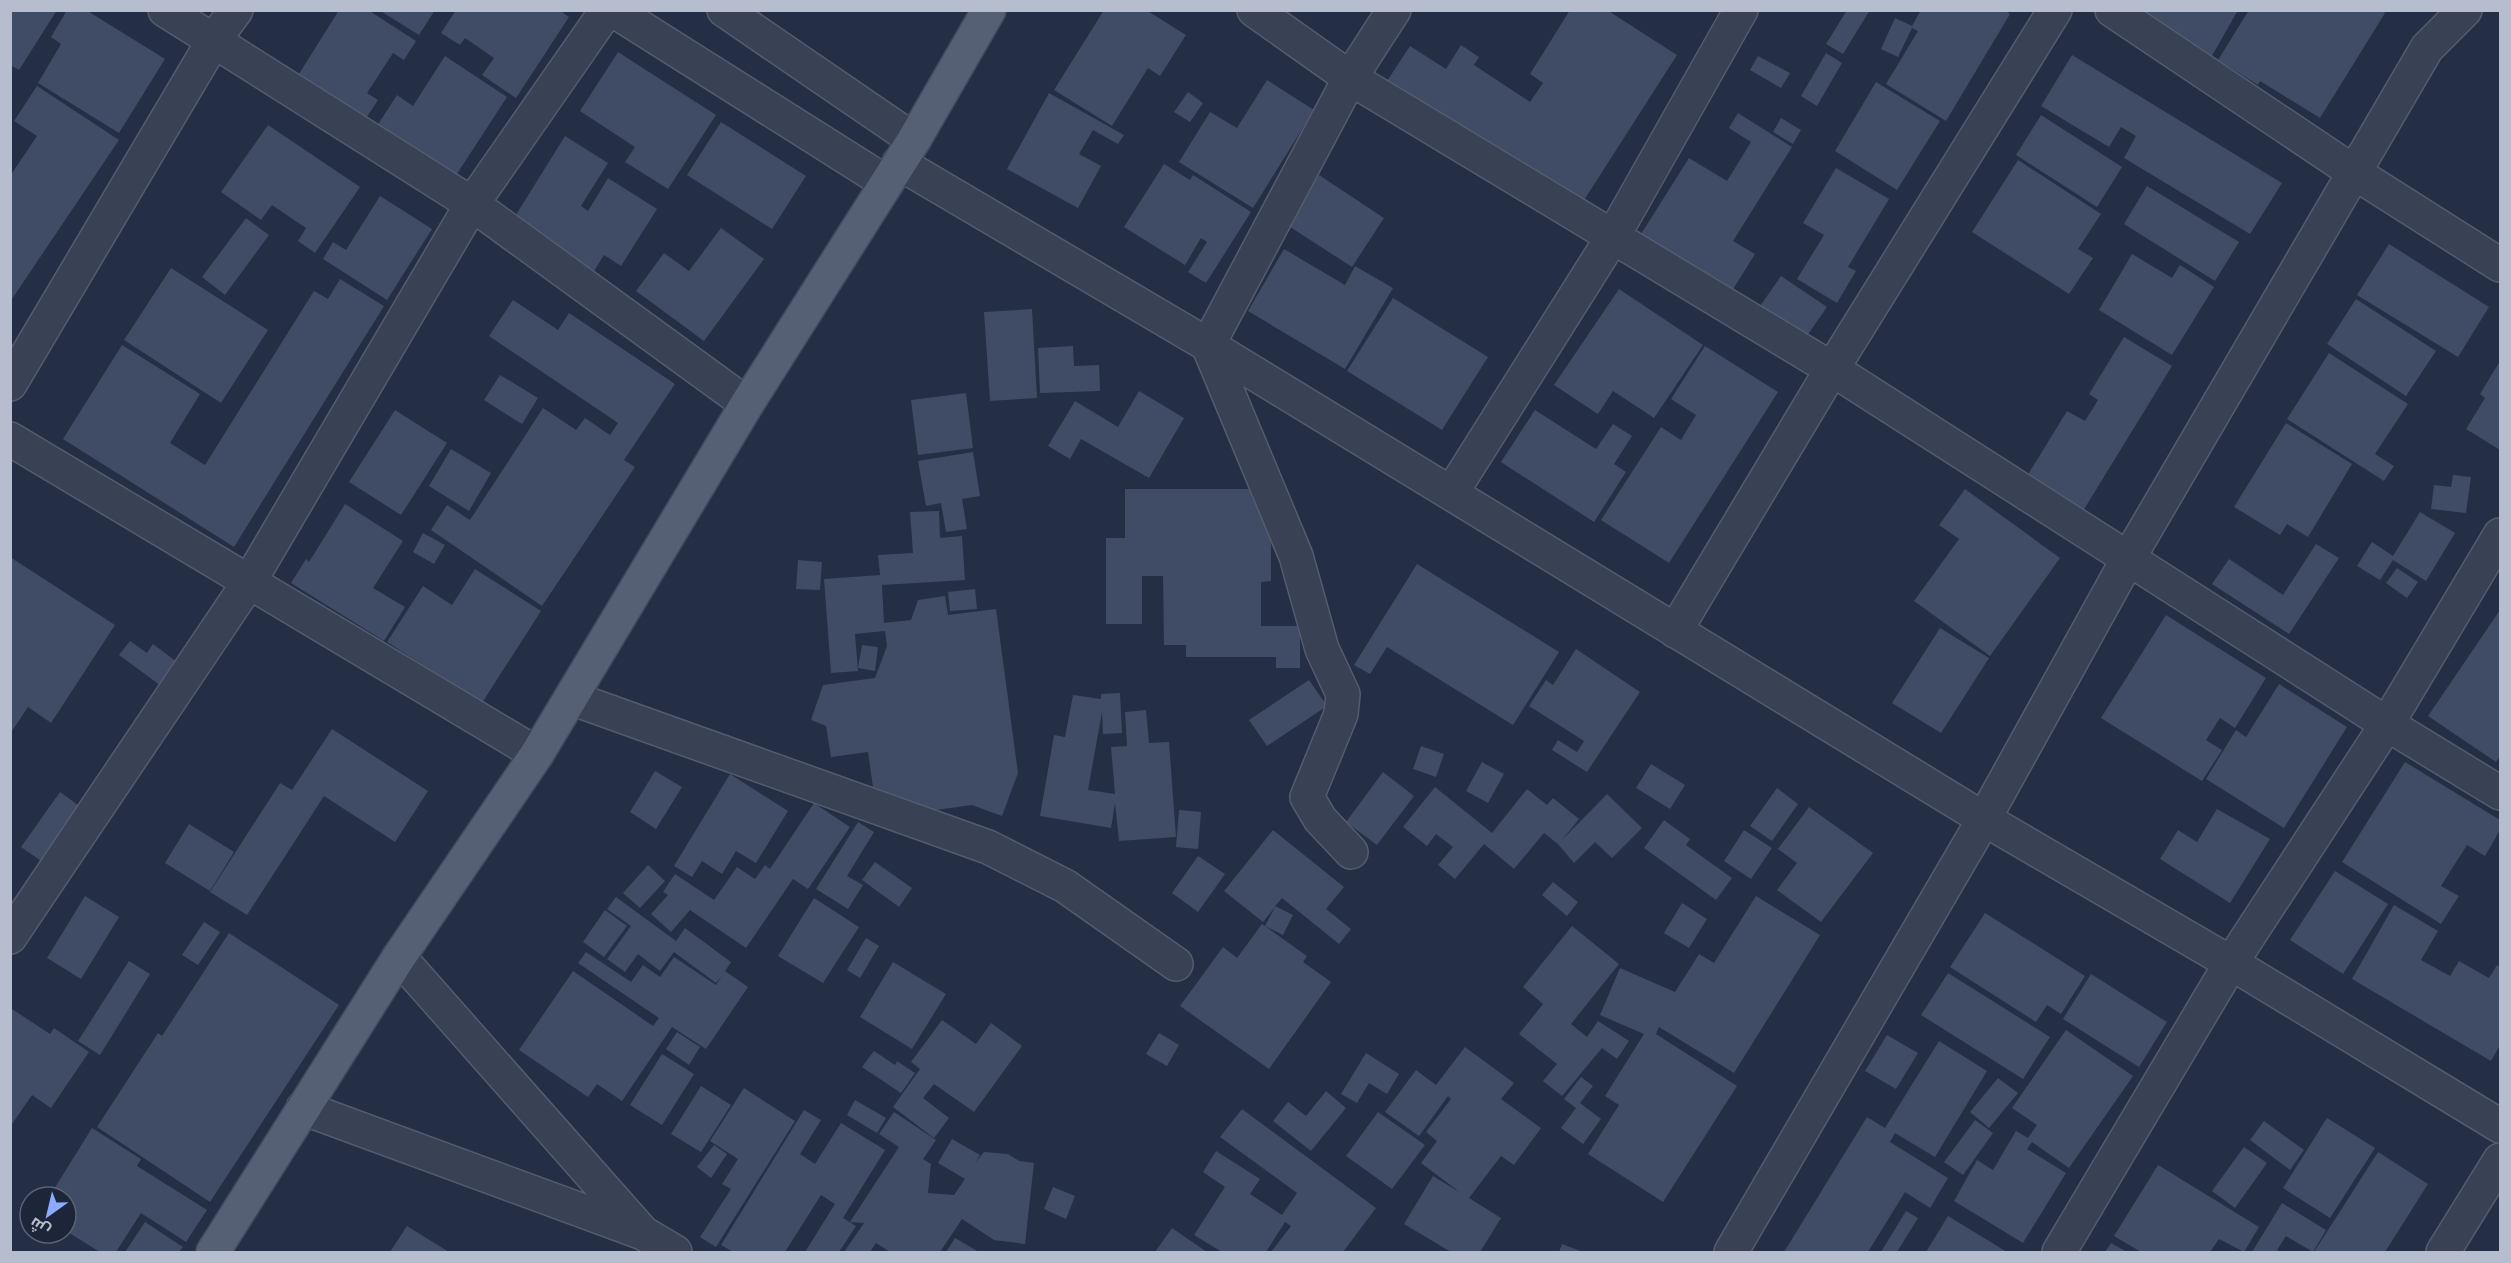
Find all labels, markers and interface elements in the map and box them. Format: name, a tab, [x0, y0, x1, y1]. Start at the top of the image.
north arrow	[18, 1185, 78, 1245]
text: ش	[26, 1213, 54, 1241]

